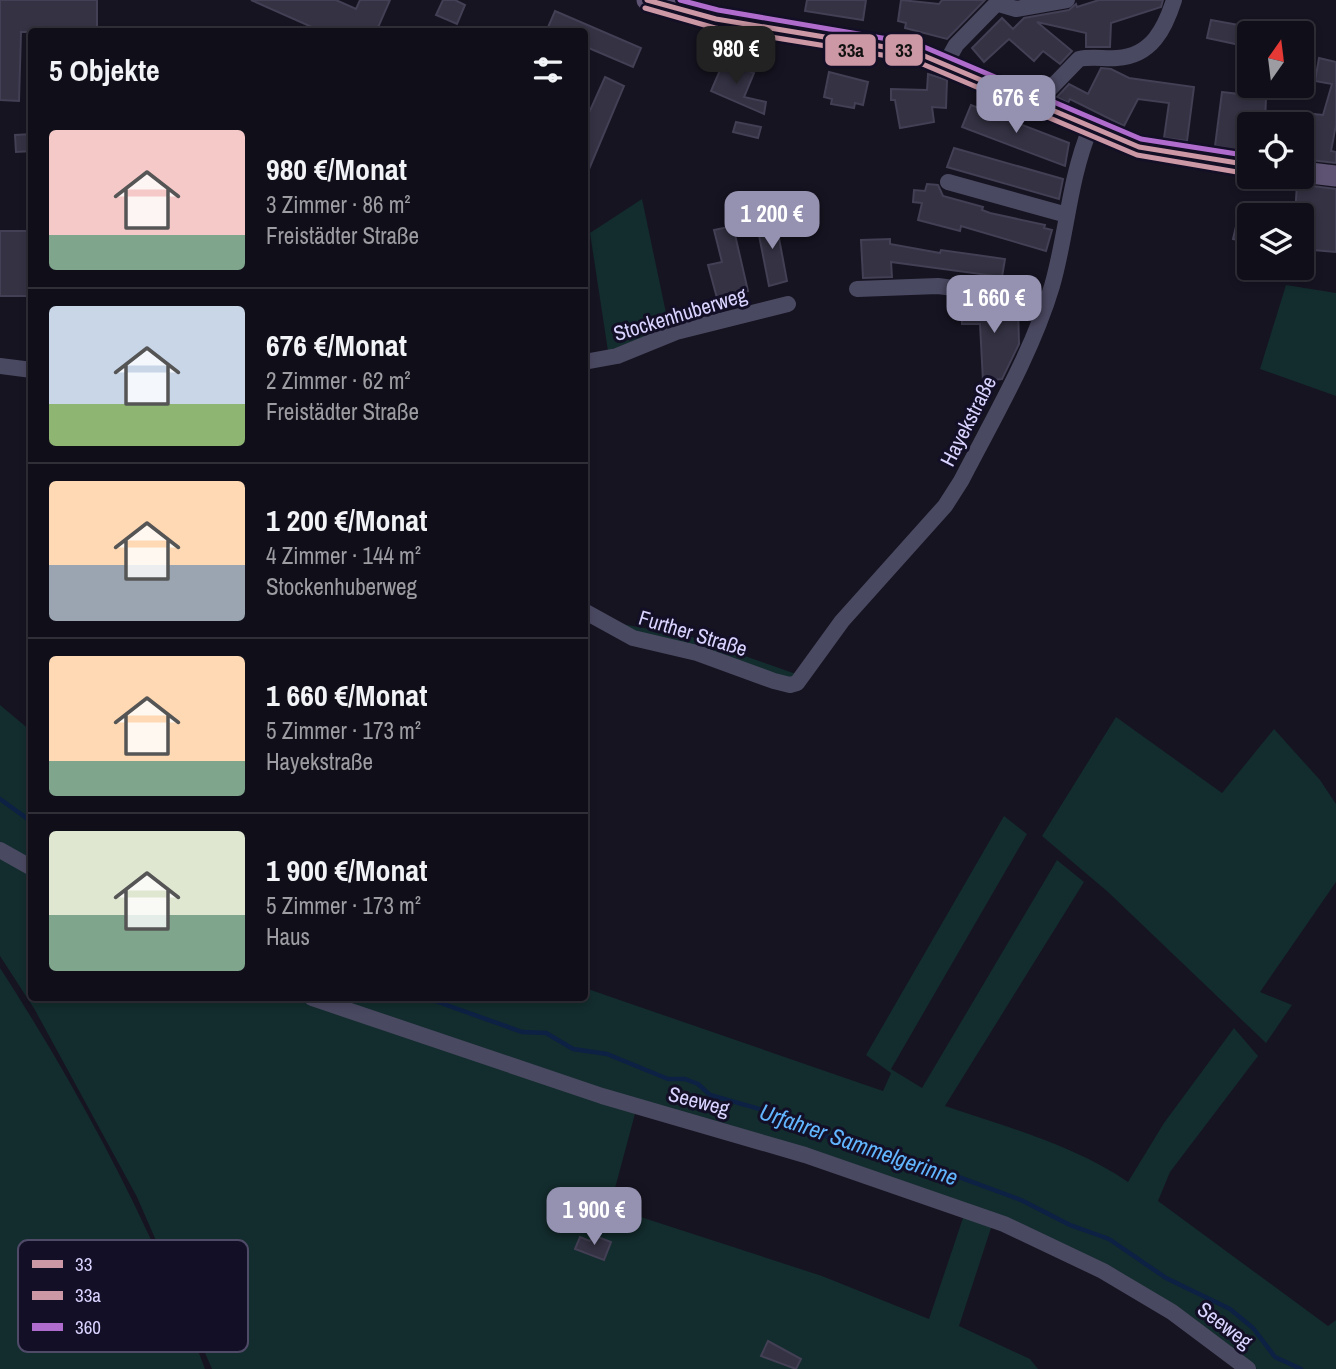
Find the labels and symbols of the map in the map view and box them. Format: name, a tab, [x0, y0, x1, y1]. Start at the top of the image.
north arrow	[1237, 21, 1314, 98]
pin: 980 €	[687, 27, 785, 86]
line badge: 33a	[824, 33, 877, 67]
line badge: 33	[884, 33, 924, 67]
text: 33a	[838, 37, 864, 63]
text: 33	[895, 37, 913, 63]
pin: 676 €	[967, 76, 1065, 135]
pin: 1 200 €	[707, 191, 837, 251]
pin: 1 660 €	[929, 276, 1059, 335]
street label: Stockenhuberweg	[610, 280, 751, 348]
street label: Hayekstraße	[933, 371, 1003, 471]
street label: Further Straße	[635, 603, 751, 663]
street label: Seeweg	[665, 1079, 733, 1123]
water label: Urfahrer Sammelgerinne	[756, 1096, 962, 1192]
pin: 1 900 €	[529, 1188, 659, 1247]
legend	[18, 1240, 248, 1352]
text: 33	[75, 1251, 92, 1277]
text: 33a	[75, 1282, 101, 1308]
street label: Seeweg	[1191, 1295, 1259, 1356]
text: 360	[75, 1314, 101, 1340]

